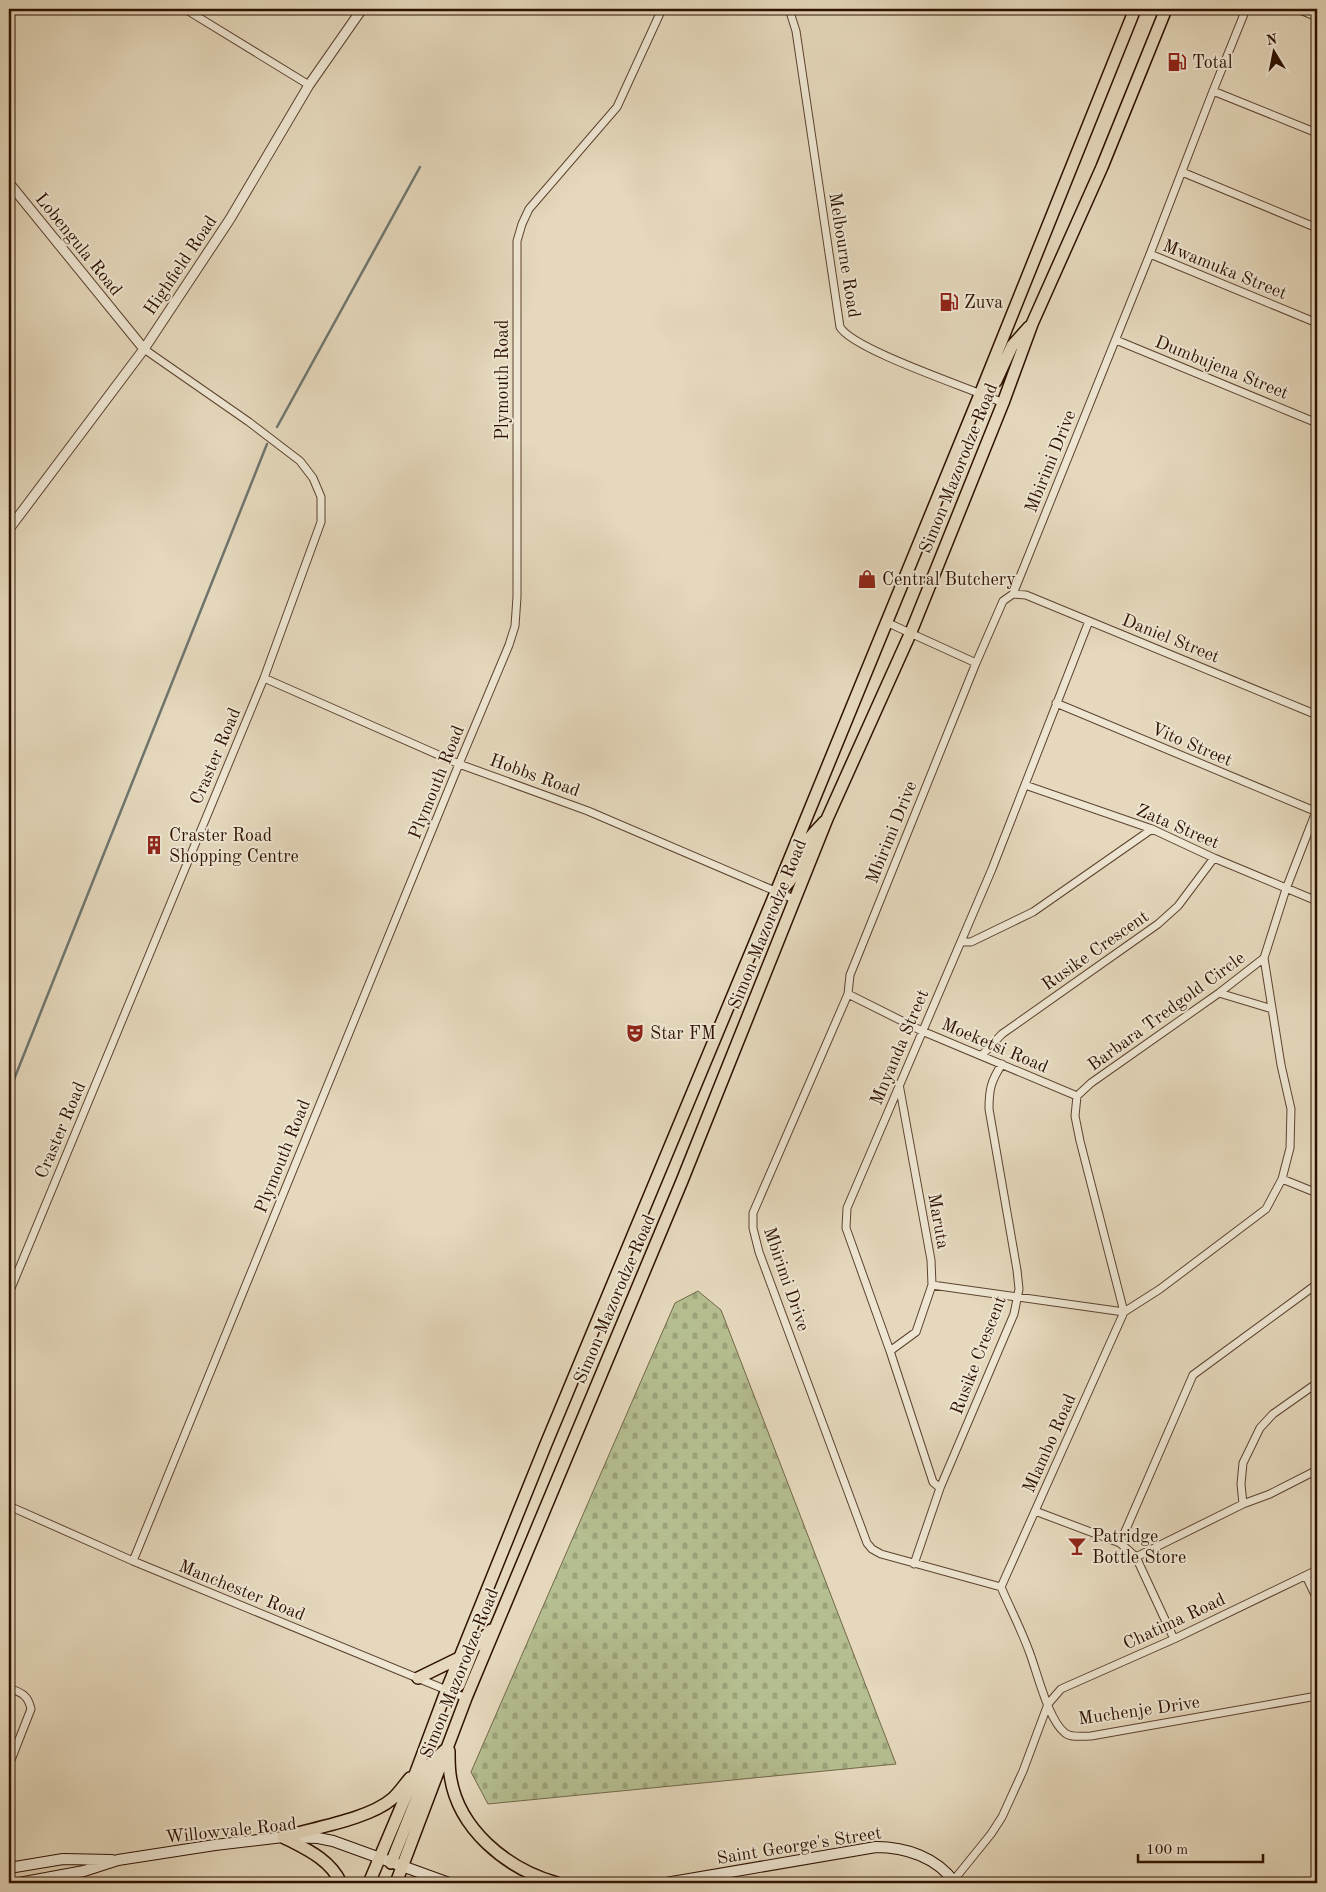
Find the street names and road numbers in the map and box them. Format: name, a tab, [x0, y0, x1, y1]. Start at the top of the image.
street label: Lobengula Road	[31, 190, 125, 299]
street label: Melbourne Road	[825, 191, 863, 319]
street label: Highfield Road	[141, 213, 221, 319]
street label: Mwamuka Street	[1160, 237, 1289, 303]
street label: Plymouth Road	[494, 320, 512, 440]
street label: Dumbujena Street	[1152, 333, 1291, 403]
street label: Simon Mazorodze Road	[917, 381, 1001, 556]
street label: Mbirimi Drive	[1022, 408, 1080, 515]
street label: Daniel Street	[1119, 611, 1222, 667]
street label: Craster Road	[187, 705, 244, 807]
street label: Vito Street	[1149, 720, 1235, 770]
street label: Plymouth Road	[406, 723, 468, 842]
street label: Hobbs Road	[487, 751, 582, 801]
street label: Mbirimi Drive	[863, 779, 921, 886]
street label: Zata Street	[1133, 801, 1222, 853]
street label: Simon Mazorodze Road	[726, 837, 810, 1012]
street label: Rusike Crescent	[1039, 907, 1152, 994]
street label: Barbara Tredgold Circle	[1085, 949, 1248, 1075]
street label: Mnyanda Street	[868, 987, 932, 1108]
street label: Moeketsi Road	[939, 1015, 1051, 1076]
street label: Craster Road	[32, 1079, 89, 1181]
street label: Plymouth Road	[252, 1097, 314, 1216]
street label: Maruta	[924, 1192, 952, 1250]
street label: Simon Mazorodze Road	[571, 1212, 659, 1387]
street label: Mbirimi Drive	[760, 1225, 812, 1334]
street label: Rusike Crescent	[948, 1294, 1010, 1417]
street label: Mlambo Road	[1020, 1391, 1080, 1496]
street label: Manchester Road	[176, 1557, 307, 1624]
street label: Simon Mazorodze Road	[418, 1586, 502, 1761]
street label: Chatima Road	[1121, 1590, 1228, 1653]
street label: Muchenje Drive	[1077, 1694, 1201, 1728]
street label: Willowvale Road	[165, 1815, 298, 1847]
street label: Saint George's Street	[716, 1824, 883, 1868]

